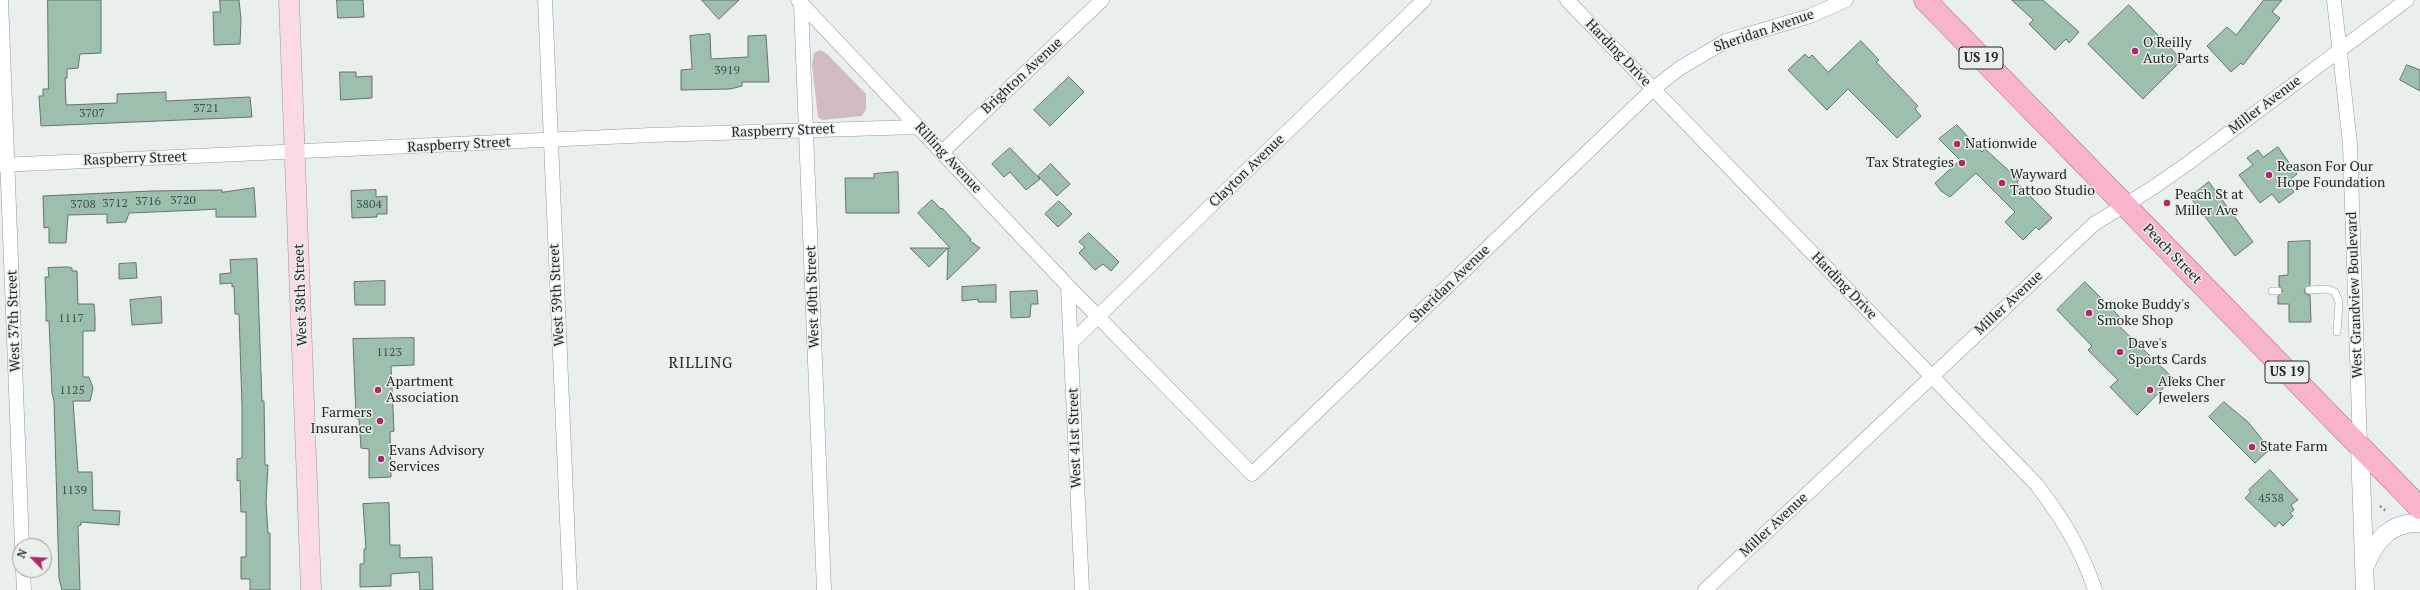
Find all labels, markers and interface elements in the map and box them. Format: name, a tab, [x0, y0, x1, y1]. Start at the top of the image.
street label: Sheridan Avenue	[1712, 6, 1816, 56]
street label: Harding Drive	[1582, 16, 1654, 90]
street label: Brighton Avenue	[978, 34, 1066, 118]
place label: O'Reilly Auto Parts	[2143, 35, 2209, 68]
marker: O'Reilly Auto Parts	[2130, 46, 2140, 56]
road number: US 19	[1959, 47, 2003, 69]
house number: 3919	[714, 64, 740, 78]
street label: Miller Avenue	[2225, 72, 2305, 138]
house number: 3721	[193, 102, 219, 116]
house number: 3707	[79, 107, 105, 121]
street label: Rilling Avenue	[911, 119, 985, 197]
street label: Raspberry Street	[731, 121, 835, 141]
street label: Clayton Avenue	[1206, 131, 1288, 211]
street label: Raspberry Street	[407, 134, 511, 156]
place label: Nationwide	[1965, 136, 2037, 152]
marker: Nationwide	[1952, 139, 1962, 149]
street label: Raspberry Street	[83, 149, 187, 169]
place label: Tax Strategies	[1866, 155, 1954, 171]
marker: Tax Strategies	[1957, 158, 1967, 168]
place label: Reason For Our Hope Foundation	[2277, 159, 2385, 192]
place label: Wayward Tattoo Studio	[2010, 167, 2095, 200]
marker: Reason For Our Hope Foundation	[2264, 170, 2274, 180]
marker: Wayward Tattoo Studio	[1997, 178, 2007, 188]
place label: Peach St at Miller Ave	[2175, 187, 2244, 220]
house number: 3720	[170, 194, 196, 208]
house number: 3716	[135, 195, 161, 209]
house number: 3712	[102, 197, 128, 211]
house number: 3708	[70, 198, 96, 212]
house number: 3804	[356, 198, 382, 212]
marker: Peach St at Miller Ave	[2162, 198, 2172, 208]
street label: West Grandview Boulevard	[2344, 211, 2366, 379]
street label: Peach Street	[2139, 220, 2205, 288]
street label: Sheridan Avenue	[1406, 242, 1494, 326]
street label: West 38th Street	[291, 243, 311, 347]
street label: West 39th Street	[546, 243, 568, 347]
street label: West 40th Street	[803, 245, 823, 349]
street label: Harding Drive	[1808, 249, 1880, 323]
street label: Miller Avenue	[1972, 267, 2046, 339]
street label: West 37th Street	[4, 270, 24, 372]
place label: Smoke Buddy's Smoke Shop	[2097, 297, 2190, 330]
marker: Smoke Buddy's Smoke Shop	[2084, 308, 2094, 318]
house number: 1117	[58, 312, 84, 326]
place label: Dave's Sports Cards	[2128, 336, 2206, 368]
house number: 1123	[376, 346, 402, 360]
marker: Dave's Sports Cards	[2115, 347, 2125, 357]
district label: RILLING	[669, 355, 733, 373]
road number: US 19	[2265, 361, 2309, 383]
place label: Apartment Association	[386, 374, 459, 406]
place label: Aleks Cher Jewelers	[2158, 374, 2225, 406]
house number: 1125	[59, 384, 85, 398]
marker: Apartment Association	[373, 385, 383, 395]
marker: Aleks Cher Jewelers	[2145, 385, 2155, 395]
street label: West 41st Street	[1065, 387, 1085, 489]
place label: Farmers Insurance	[311, 405, 372, 438]
marker: Farmers Insurance	[375, 416, 385, 426]
place label: State Farm	[2260, 439, 2328, 455]
marker: State Farm	[2247, 442, 2257, 452]
place label: Evans Advisory Services	[389, 443, 484, 476]
marker: Evans Advisory Services	[376, 454, 386, 464]
house number: 1139	[61, 484, 87, 498]
street label: Miller Avenue	[1737, 489, 1811, 561]
house number: 4538	[2258, 492, 2284, 506]
north arrow	[12, 538, 52, 578]
text: N	[14, 547, 30, 560]

